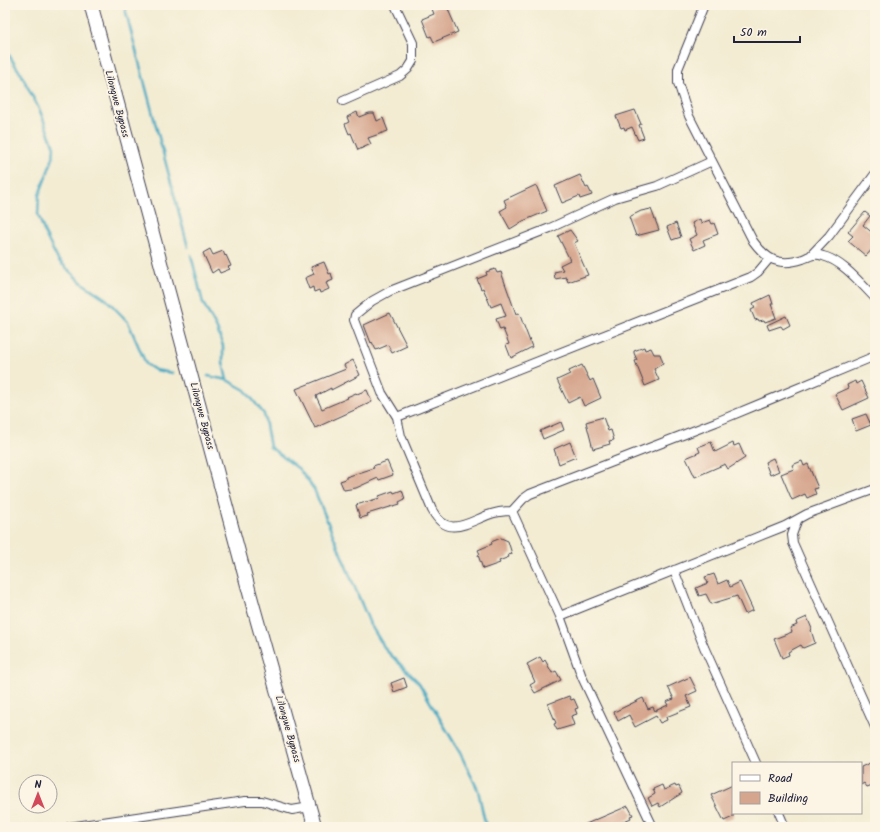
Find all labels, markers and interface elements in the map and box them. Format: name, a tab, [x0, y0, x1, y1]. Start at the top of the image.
scale bar	[734, 18, 800, 44]
text: 50 m	[740, 23, 767, 42]
street label: Lilongwe Bypass	[100, 69, 134, 140]
street label: Lilongwe Bypass	[185, 381, 219, 452]
street label: Lilongwe Bypass	[271, 694, 305, 765]
legend	[732, 762, 862, 814]
text: Road	[768, 769, 793, 788]
north arrow	[18, 774, 58, 814]
text: N	[35, 776, 42, 794]
text: Building	[768, 789, 808, 808]

